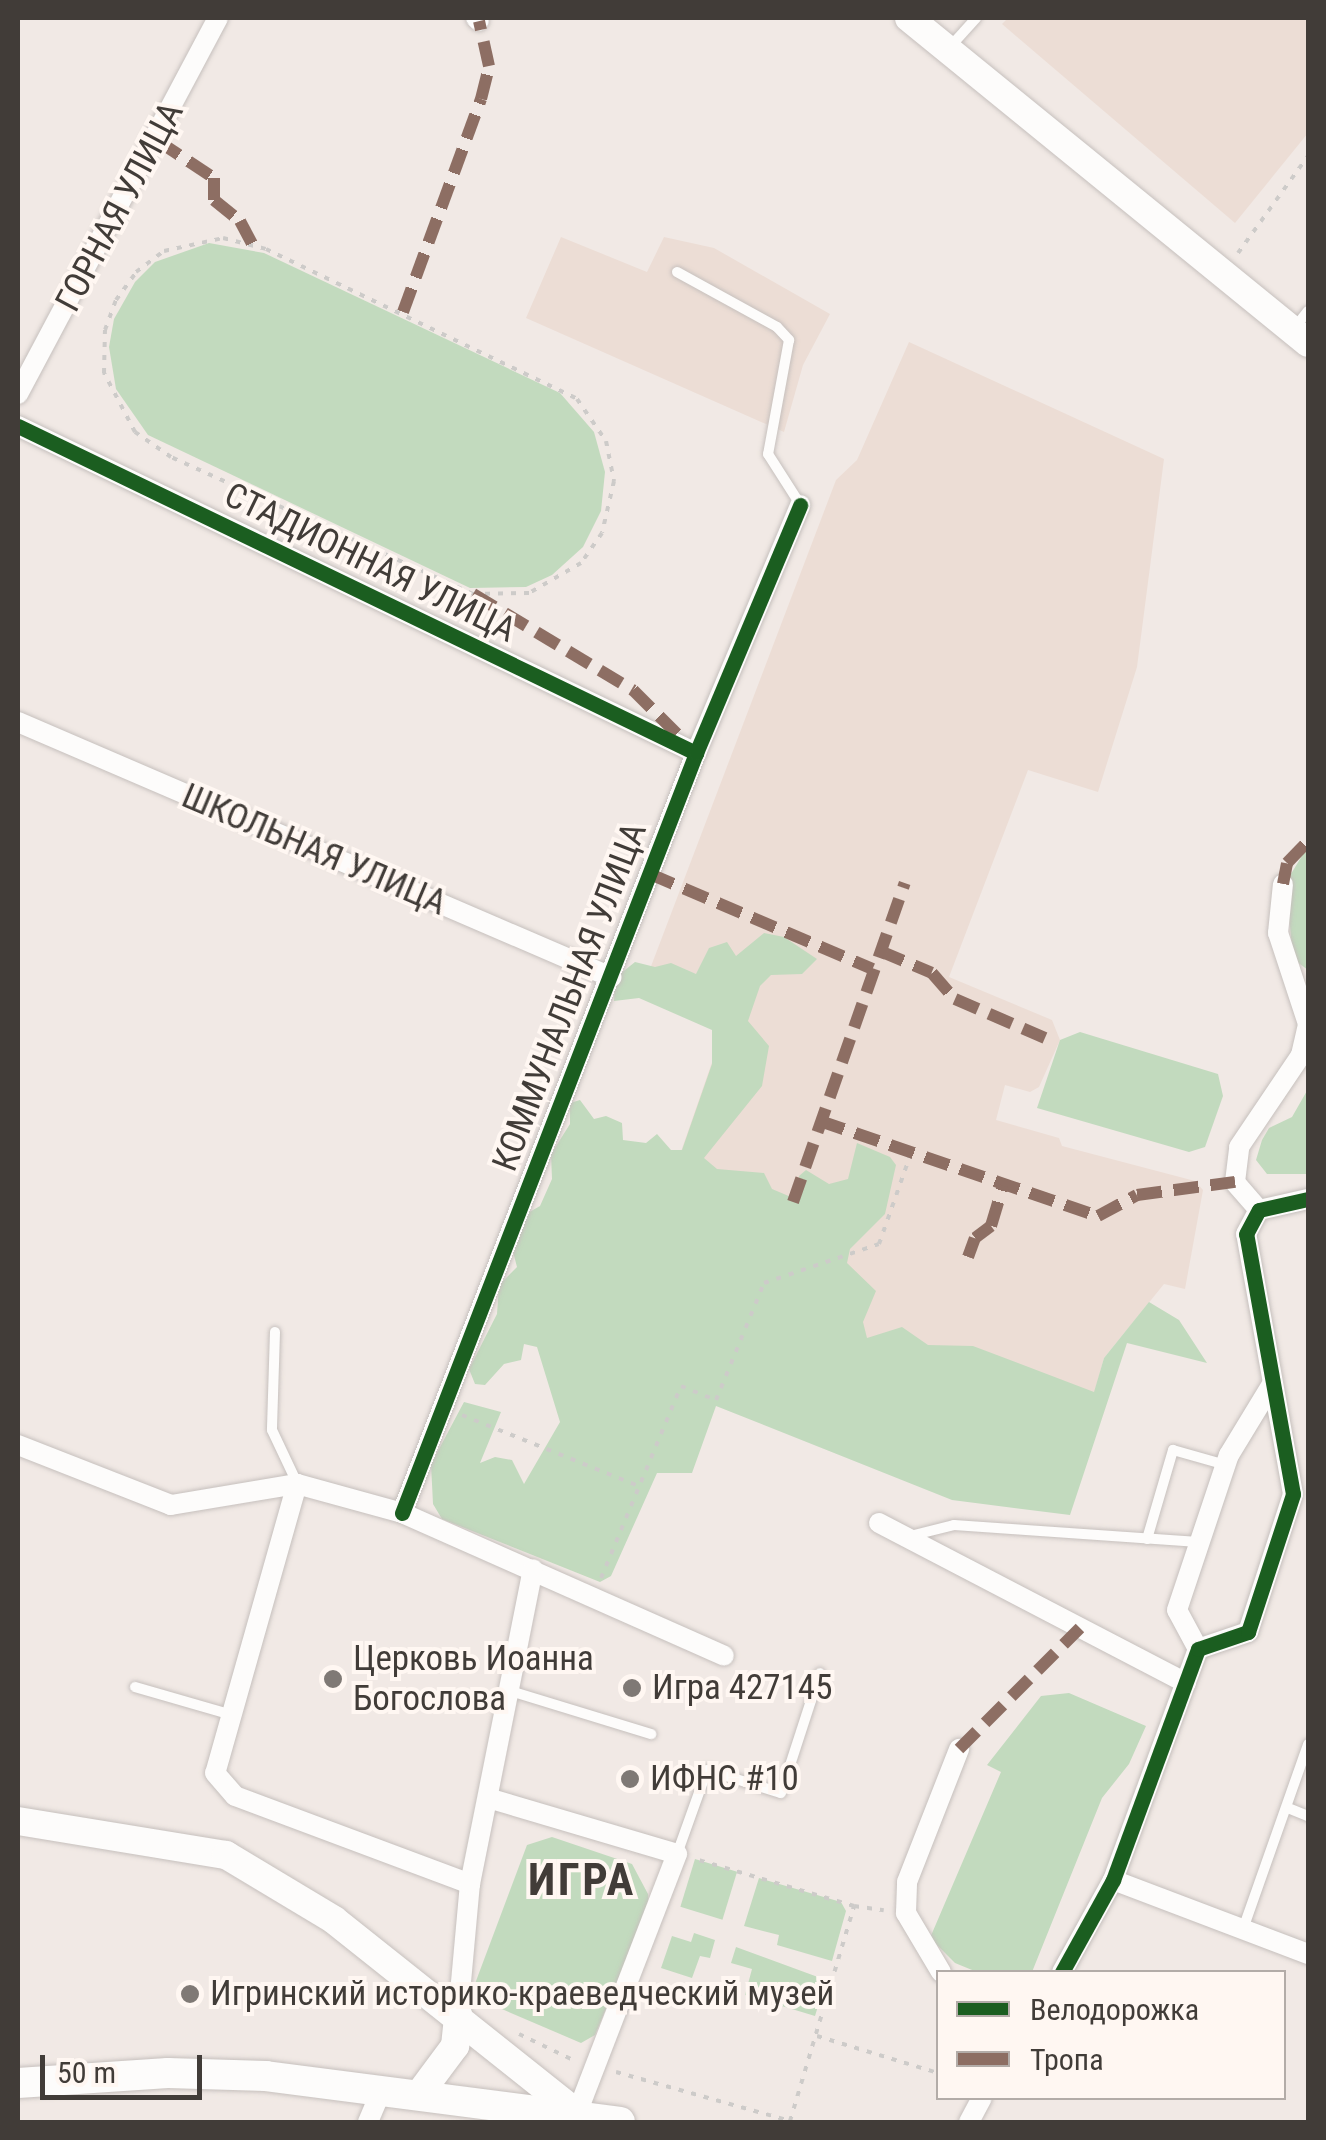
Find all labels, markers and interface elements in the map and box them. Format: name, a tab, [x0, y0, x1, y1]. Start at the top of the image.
street label: ГОРНАЯ УЛИЦА	[47, 95, 193, 319]
street label: СТАДИОННАЯ УЛИЦА	[218, 474, 522, 652]
street label: ШКОЛЬНАЯ УЛИЦА	[175, 775, 453, 925]
street label: КОММУНАЛЬНАЯ УЛИЦА	[484, 817, 656, 1177]
place label: Церковь Иоанна Богослова	[353, 1638, 594, 1720]
place label: Игра 427145	[652, 1667, 832, 1709]
marker: Церковь Иоанна Богослова	[322, 1668, 344, 1690]
marker: Игра 427145	[621, 1677, 643, 1699]
place label: ИФНС #10	[650, 1758, 799, 1800]
marker: ИФНС #10	[619, 1768, 641, 1790]
district label: ИГРА	[528, 1853, 636, 1907]
legend	[936, 1970, 1286, 2100]
place label: Игринский историко-краеведческий музей	[210, 1973, 834, 2015]
marker: Игринский историко-краеведческий музей	[179, 1983, 201, 2005]
text: Велодорожка	[1030, 1992, 1199, 2027]
scale bar	[45, 2035, 208, 2097]
text: Тропа	[1030, 2042, 1104, 2077]
text: 50 m	[57, 2055, 116, 2090]

